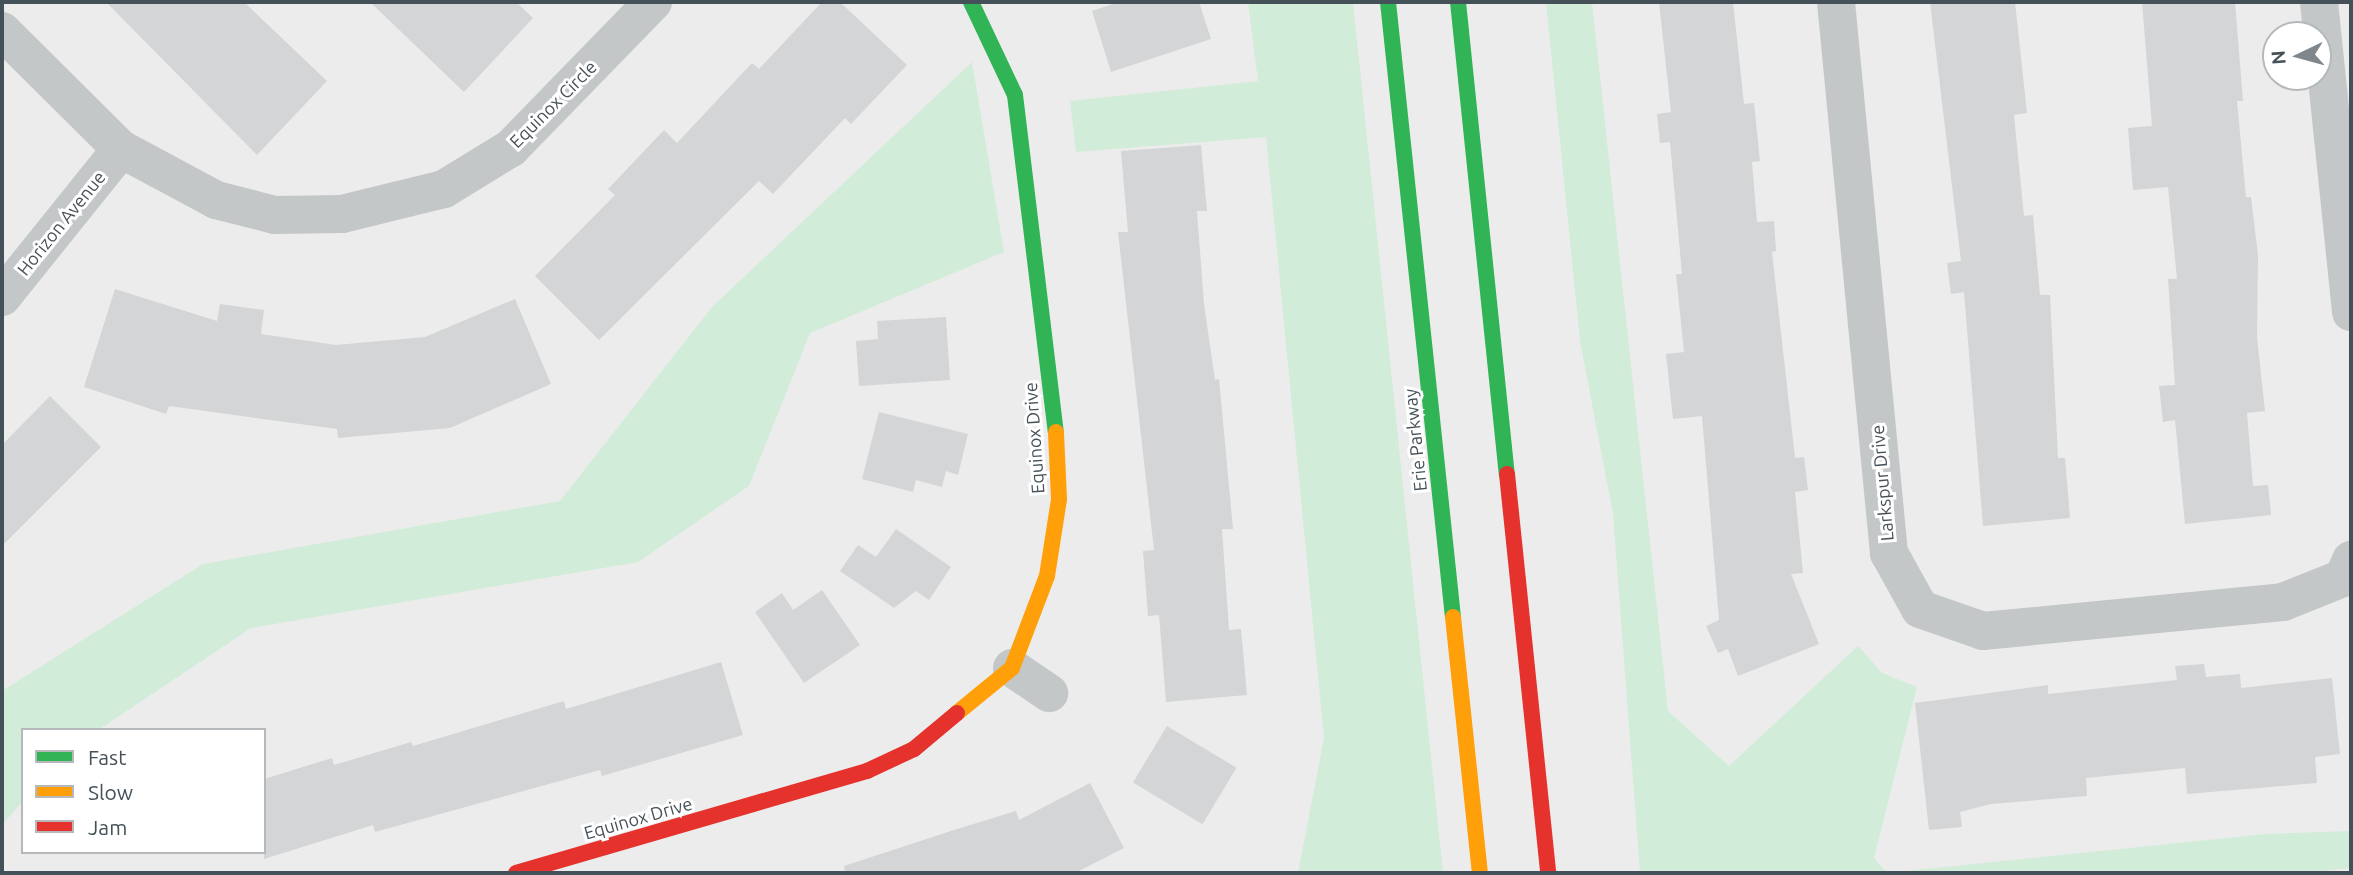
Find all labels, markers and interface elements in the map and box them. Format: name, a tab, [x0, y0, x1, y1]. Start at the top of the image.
north arrow	[2262, 21, 2332, 91]
text: N	[2266, 50, 2290, 66]
street label: Equinox Circle	[505, 56, 601, 152]
street label: Horizon Avenue	[12, 166, 110, 280]
street label: Equinox Drive	[1019, 382, 1049, 494]
street label: Erie Parkway	[1399, 388, 1431, 492]
street label: Larkspur Drive	[1866, 424, 1898, 542]
legend	[21, 728, 266, 854]
text: Fast	[88, 745, 126, 769]
text: Slow	[88, 780, 133, 804]
street label: Equinox Drive	[581, 792, 695, 844]
text: Jam	[88, 815, 127, 839]

